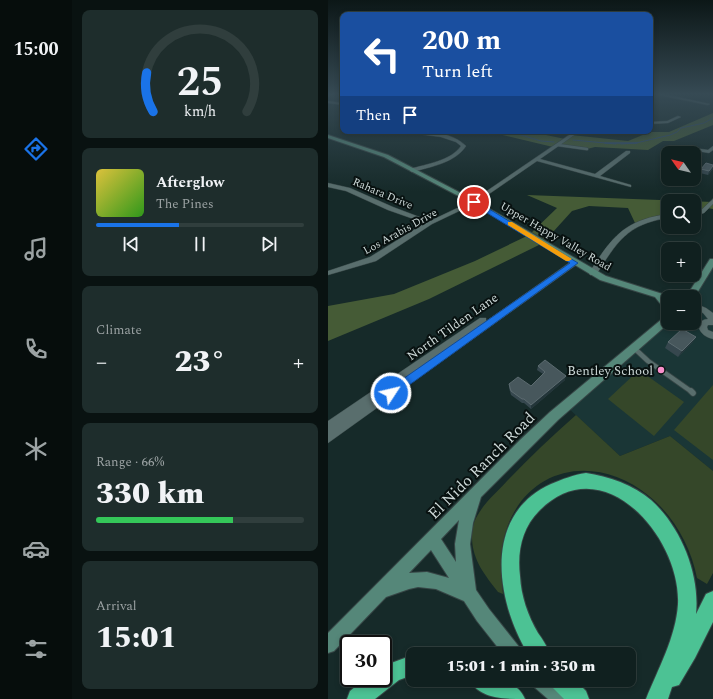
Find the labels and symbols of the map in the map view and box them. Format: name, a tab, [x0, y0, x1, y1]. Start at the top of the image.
north arrow	[661, 146, 701, 186]
street label: Rahara Drive	[350, 173, 416, 214]
pin	[457, 185, 491, 219]
street label: Upper Happy Valley Road	[497, 198, 615, 275]
street label: Los Arabis Drive	[360, 204, 440, 259]
street label: North Tilden Lane	[403, 288, 502, 366]
place label: Bentley School	[567, 361, 653, 381]
marker: Bentley School	[656, 365, 666, 375]
position arrow	[370, 372, 412, 414]
street label: El Nido Ranch Road	[423, 406, 541, 525]
speed limit sign: 30	[340, 635, 392, 687]

